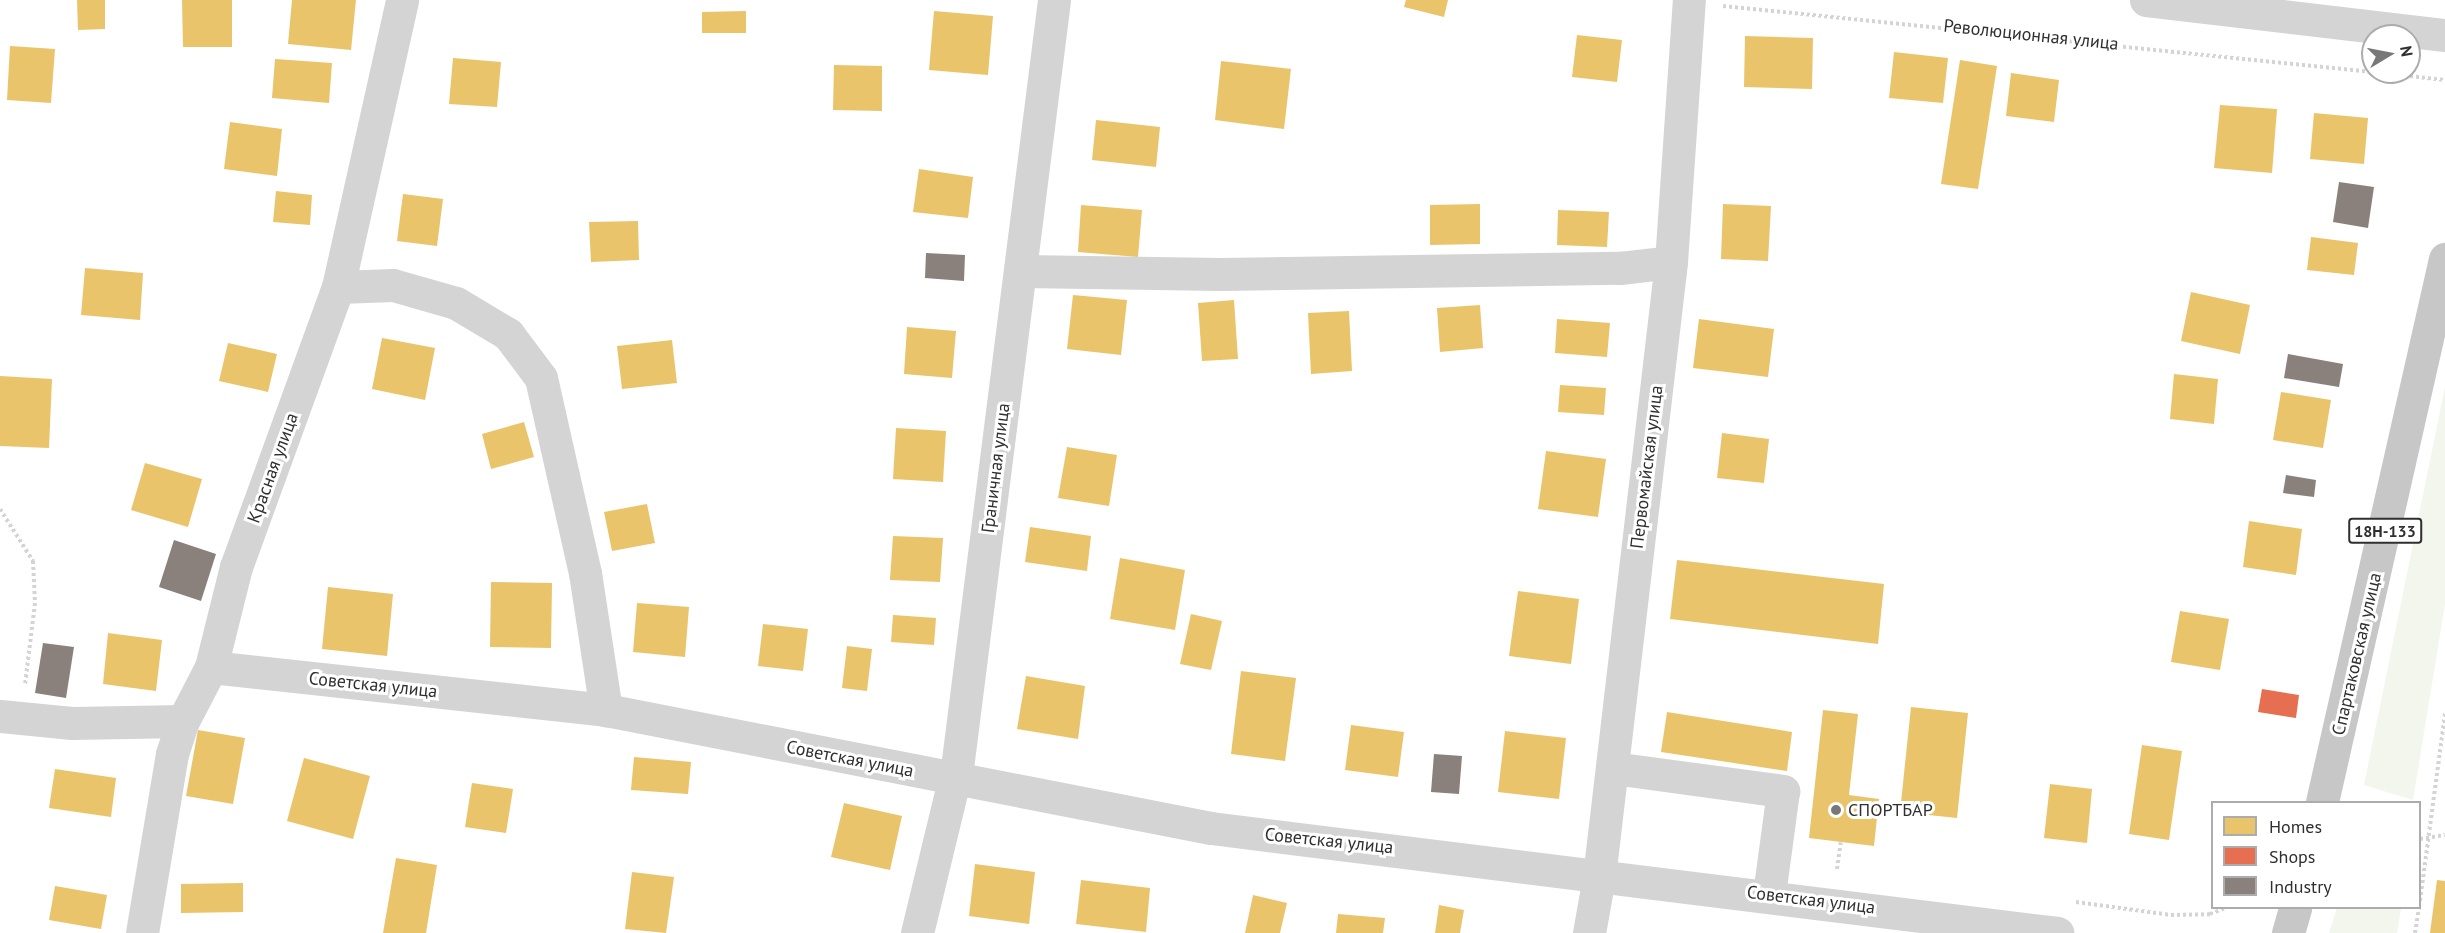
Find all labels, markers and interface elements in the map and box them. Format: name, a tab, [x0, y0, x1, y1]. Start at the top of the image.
street label: Революционная улица	[1942, 15, 2120, 55]
north arrow	[2361, 24, 2421, 84]
text: N	[2396, 44, 2418, 58]
street label: Первомайская улица	[1626, 384, 1668, 550]
street label: Граничная улица	[977, 402, 1015, 534]
street label: Красная улица	[243, 410, 303, 526]
road number: 18Н-133	[2348, 518, 2422, 544]
street label: Спартаковская улица	[2328, 571, 2386, 737]
street label: Советская улица	[308, 668, 438, 702]
street label: Советская улица	[785, 736, 915, 782]
place label: СПОРТБАР	[1848, 799, 1933, 821]
legend	[2211, 801, 2421, 909]
marker: СПОРТБАР	[1829, 803, 1843, 817]
text: Homes	[2269, 815, 2322, 838]
street label: Советская улица	[1264, 824, 1394, 858]
text: Shops	[2269, 845, 2315, 868]
text: Industry	[2269, 875, 2332, 898]
street label: Советская улица	[1746, 881, 1876, 919]

